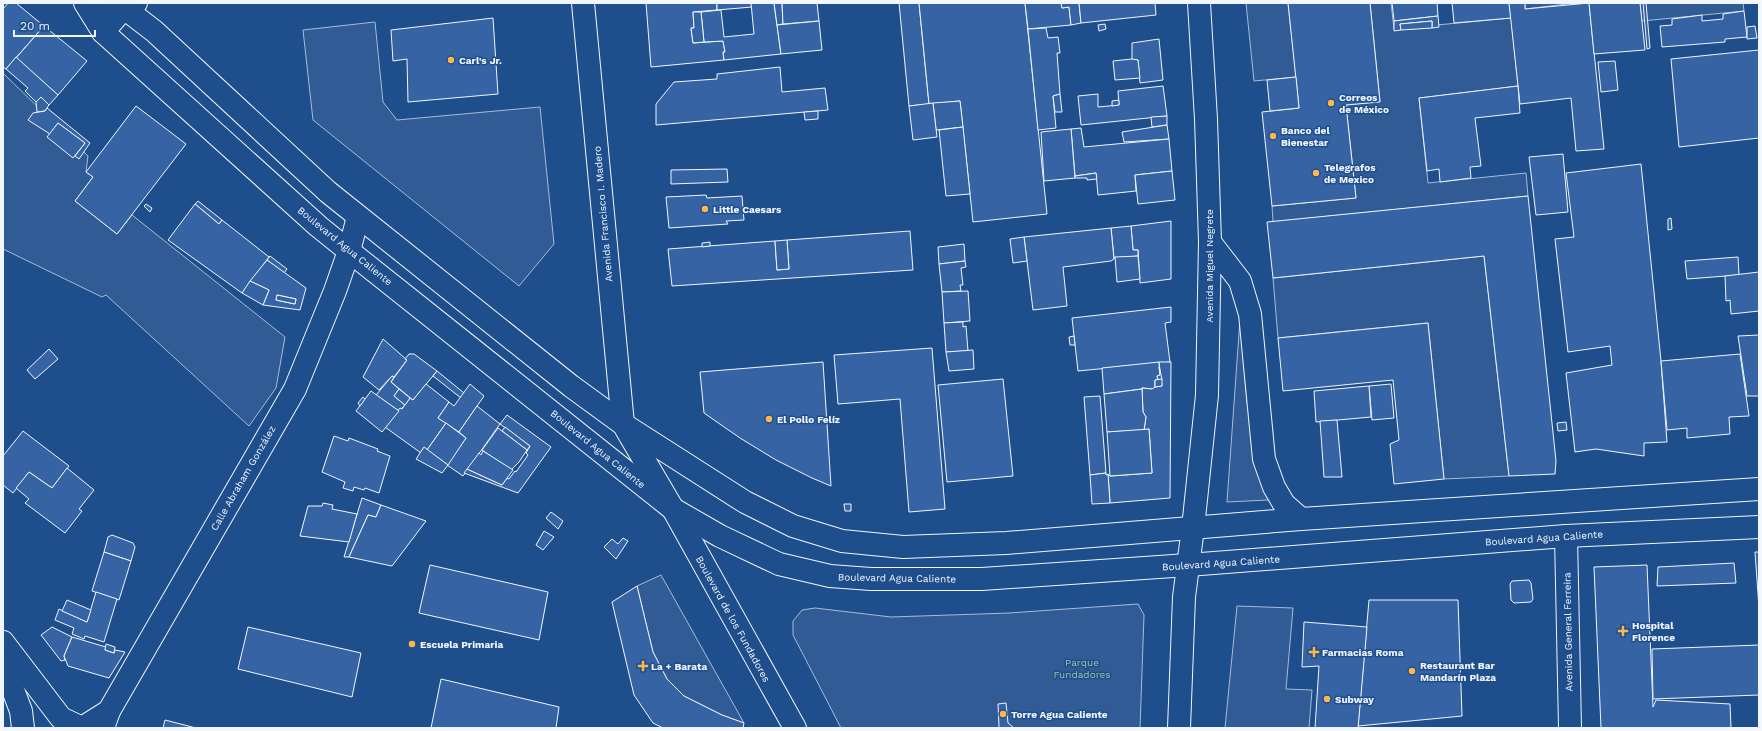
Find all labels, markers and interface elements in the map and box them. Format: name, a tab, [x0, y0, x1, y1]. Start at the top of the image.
scale bar	[14, 12, 95, 38]
text: 20 m	[20, 19, 50, 33]
marker: Carl's Jr.	[446, 55, 456, 65]
place label: Carl's Jr.	[459, 55, 502, 66]
place label: Correos de México	[1339, 92, 1389, 115]
marker: Correos de México	[1326, 98, 1336, 108]
place label: Banco del Bienestar	[1281, 125, 1330, 148]
marker: Banco del Bienestar	[1268, 131, 1278, 141]
street label: Avenida Francisco I. Madero	[592, 146, 614, 282]
place label: Telegrafos de Mexico	[1324, 162, 1376, 185]
marker: Telegrafos de Mexico	[1311, 168, 1321, 178]
street label: Boulevard Agua Caliente	[296, 204, 395, 288]
marker: Little Caesars	[700, 204, 710, 214]
place label: Little Caesars	[713, 204, 782, 215]
street label: Avenida Miguel Negrete	[1204, 209, 1215, 323]
street label: Boulevard Agua Caliente	[549, 407, 648, 491]
marker: El Pollo Felíz	[764, 414, 774, 424]
place label: El Pollo Felíz	[777, 414, 840, 425]
street label: Calle Abraham González	[208, 424, 278, 532]
street label: Boulevard Agua Caliente	[1485, 528, 1604, 548]
street label: Boulevard Agua Caliente	[1162, 553, 1281, 573]
street label: Boulevard de los Fundadores	[694, 554, 772, 684]
street label: Boulevard Agua Caliente	[838, 571, 956, 585]
street label: Avenida General Ferreira	[1561, 572, 1575, 692]
place label: Hospital Florence	[1632, 620, 1675, 643]
marker: Hospital Florence	[1617, 625, 1629, 637]
marker: Escuela Primaria	[407, 639, 417, 649]
place label: Escuela Primaria	[420, 639, 503, 650]
marker: Farmacias Roma	[1309, 647, 1319, 657]
place label: Farmacias Roma	[1322, 647, 1404, 658]
park label: Parque Fundadores	[1053, 657, 1111, 680]
place label: Restaurant Bar Mandarín Plaza	[1420, 660, 1496, 683]
marker: La + Barata	[638, 661, 648, 671]
place label: La + Barata	[651, 661, 707, 672]
marker: Restaurant Bar Mandarín Plaza	[1407, 666, 1417, 676]
marker: Subway	[1322, 694, 1332, 704]
place label: Subway	[1335, 694, 1374, 705]
marker: Torre Agua Caliente	[998, 709, 1008, 719]
place label: Torre Agua Caliente	[1011, 709, 1108, 720]

